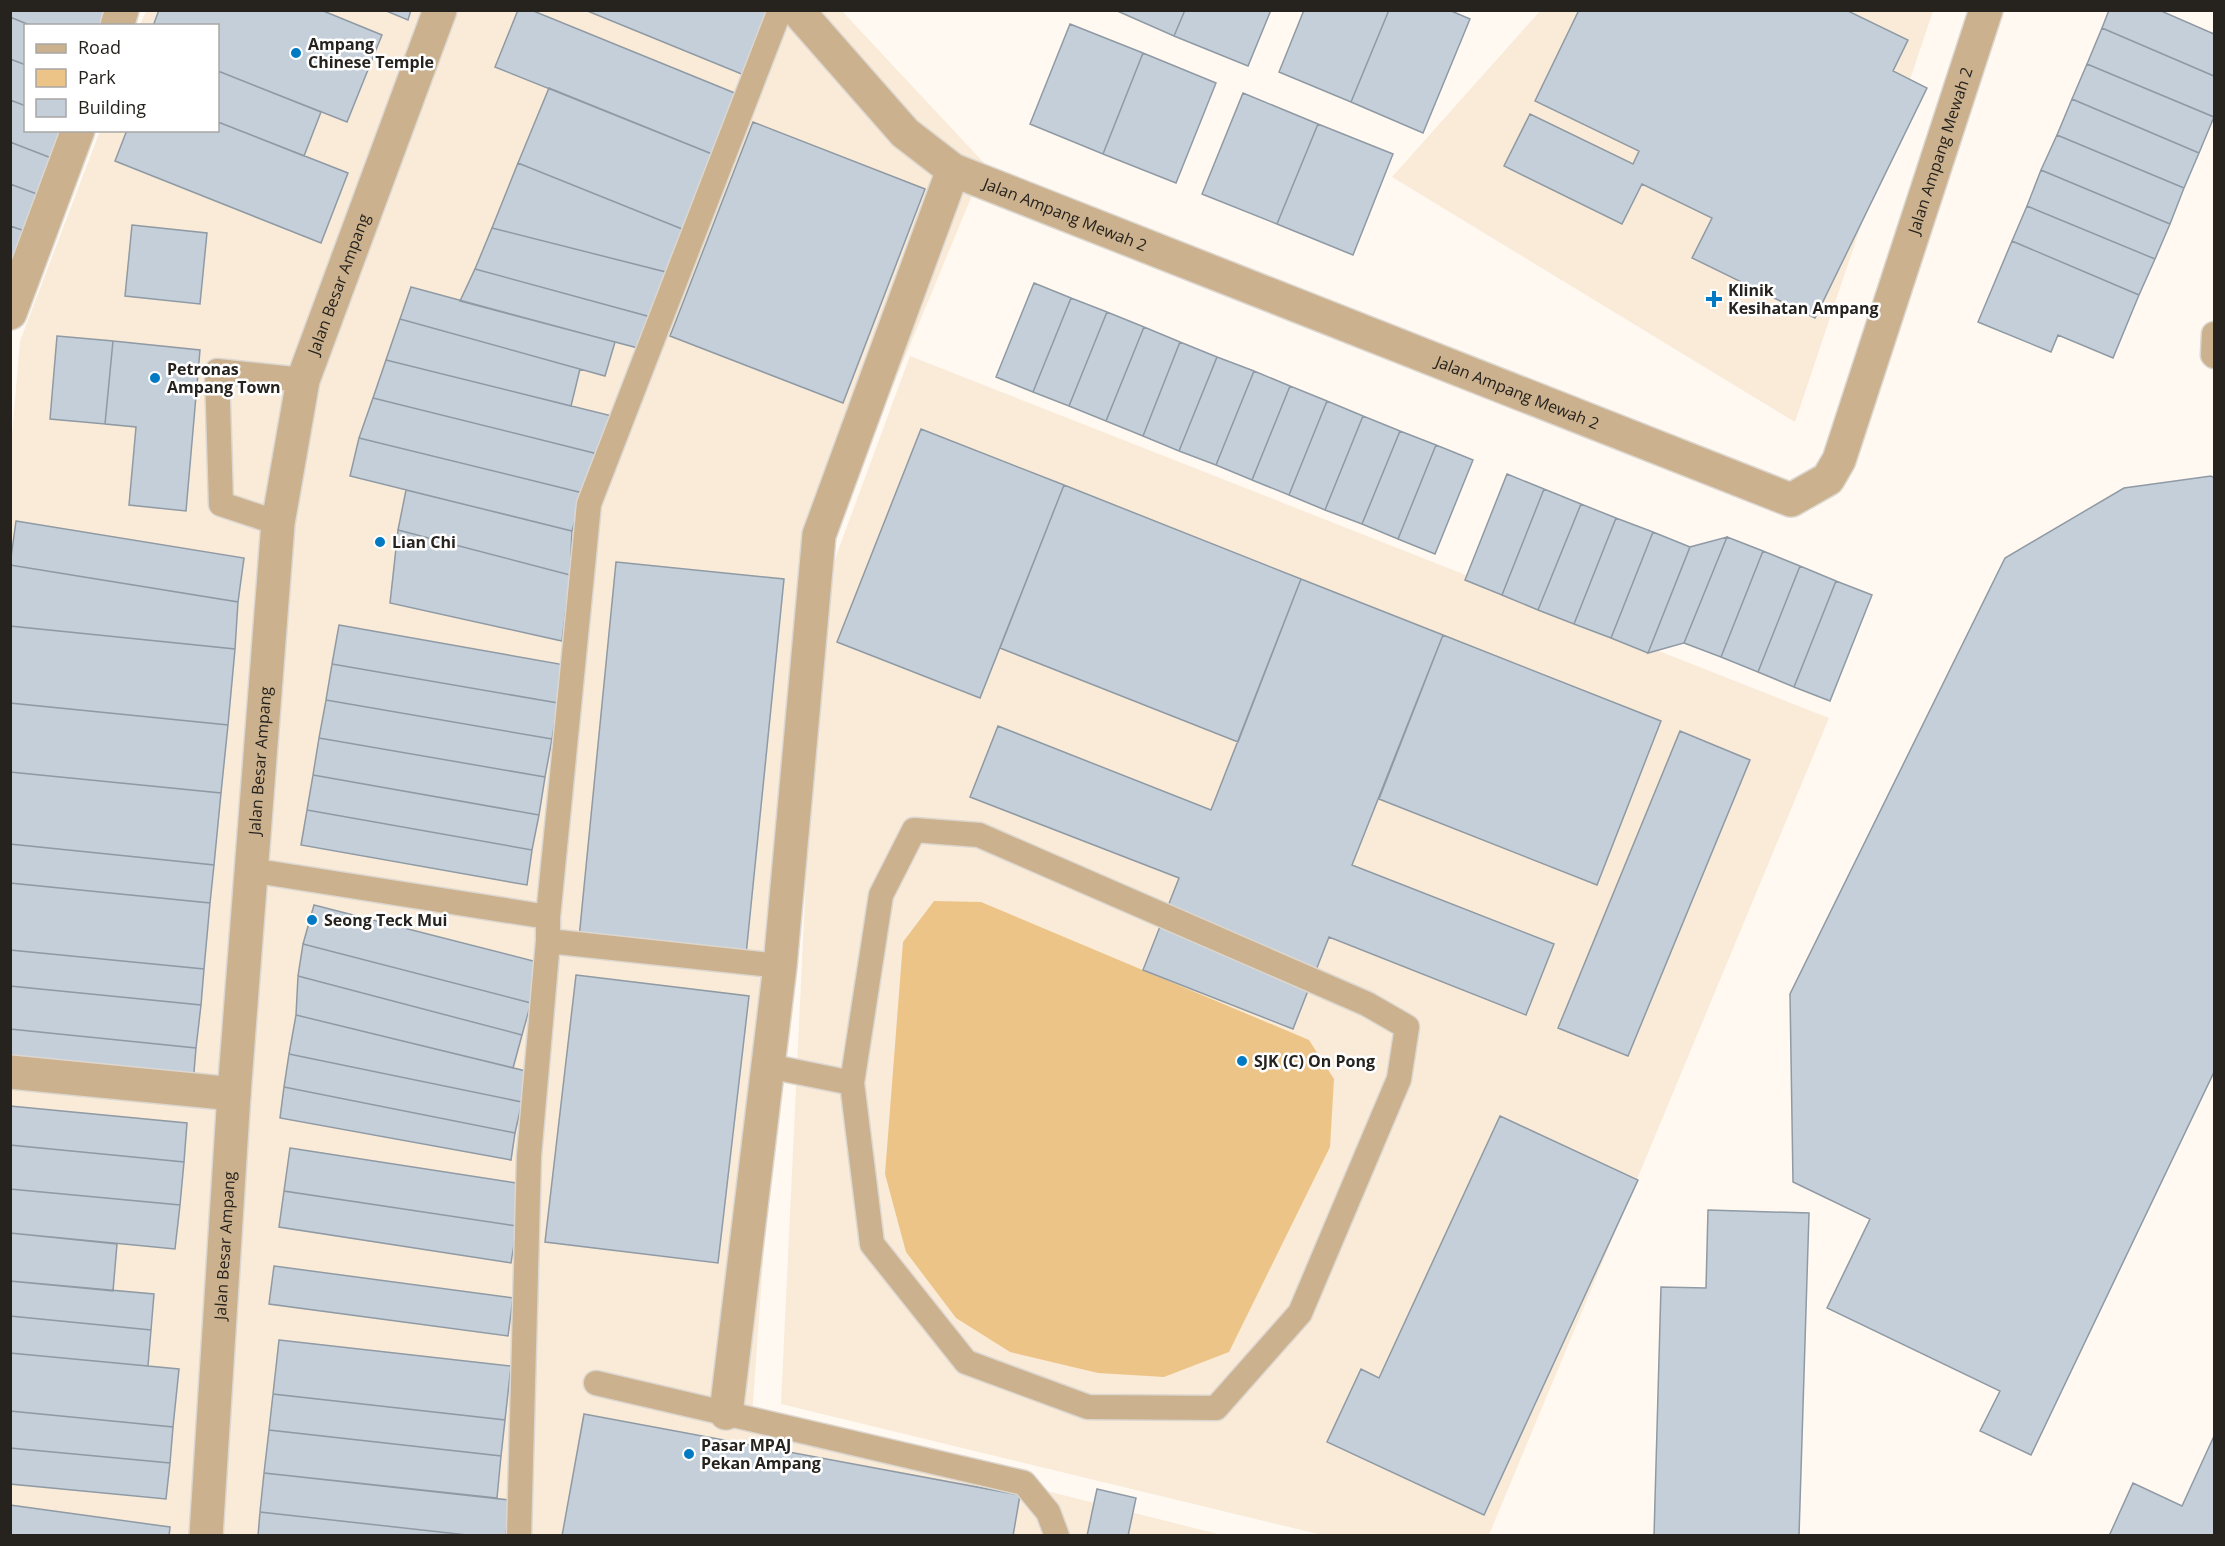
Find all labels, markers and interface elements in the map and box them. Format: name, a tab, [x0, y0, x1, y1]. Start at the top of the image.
legend	[24, 24, 219, 132]
place label: Ampang Chinese Temple	[308, 33, 434, 73]
text: Road	[78, 35, 121, 59]
marker: Ampang Chinese Temple	[289, 46, 303, 60]
street label: Jalan Ampang Mewah 2	[1902, 64, 1978, 239]
text: Park	[78, 65, 116, 89]
text: Building	[78, 95, 146, 119]
street label: Jalan Ampang Mewah 2	[978, 171, 1150, 256]
street label: Jalan Besar Ampang	[302, 210, 375, 360]
place label: Klinik Kesihatan Ampang	[1728, 279, 1878, 319]
marker: Klinik Kesihatan Ampang	[1705, 290, 1723, 308]
street label: Jalan Ampang Mewah 2	[1431, 349, 1603, 434]
place label: Petronas Ampang Town	[167, 358, 281, 398]
marker: Petronas Ampang Town	[148, 371, 162, 385]
place label: Lian Chi	[392, 531, 456, 553]
marker: Lian Chi	[373, 535, 387, 549]
street label: Jalan Besar Ampang	[243, 686, 276, 838]
place label: Seong Teck Mui	[324, 909, 447, 931]
marker: Seong Teck Mui	[305, 913, 319, 927]
place label: SJK (C) On Pong	[1254, 1050, 1375, 1072]
marker: SJK (C) On Pong	[1235, 1054, 1249, 1068]
street label: Jalan Besar Ampang	[209, 1170, 240, 1323]
place label: Pasar MPAJ Pekan Ampang	[701, 1434, 821, 1474]
marker: Pasar MPAJ Pekan Ampang	[682, 1447, 696, 1461]

